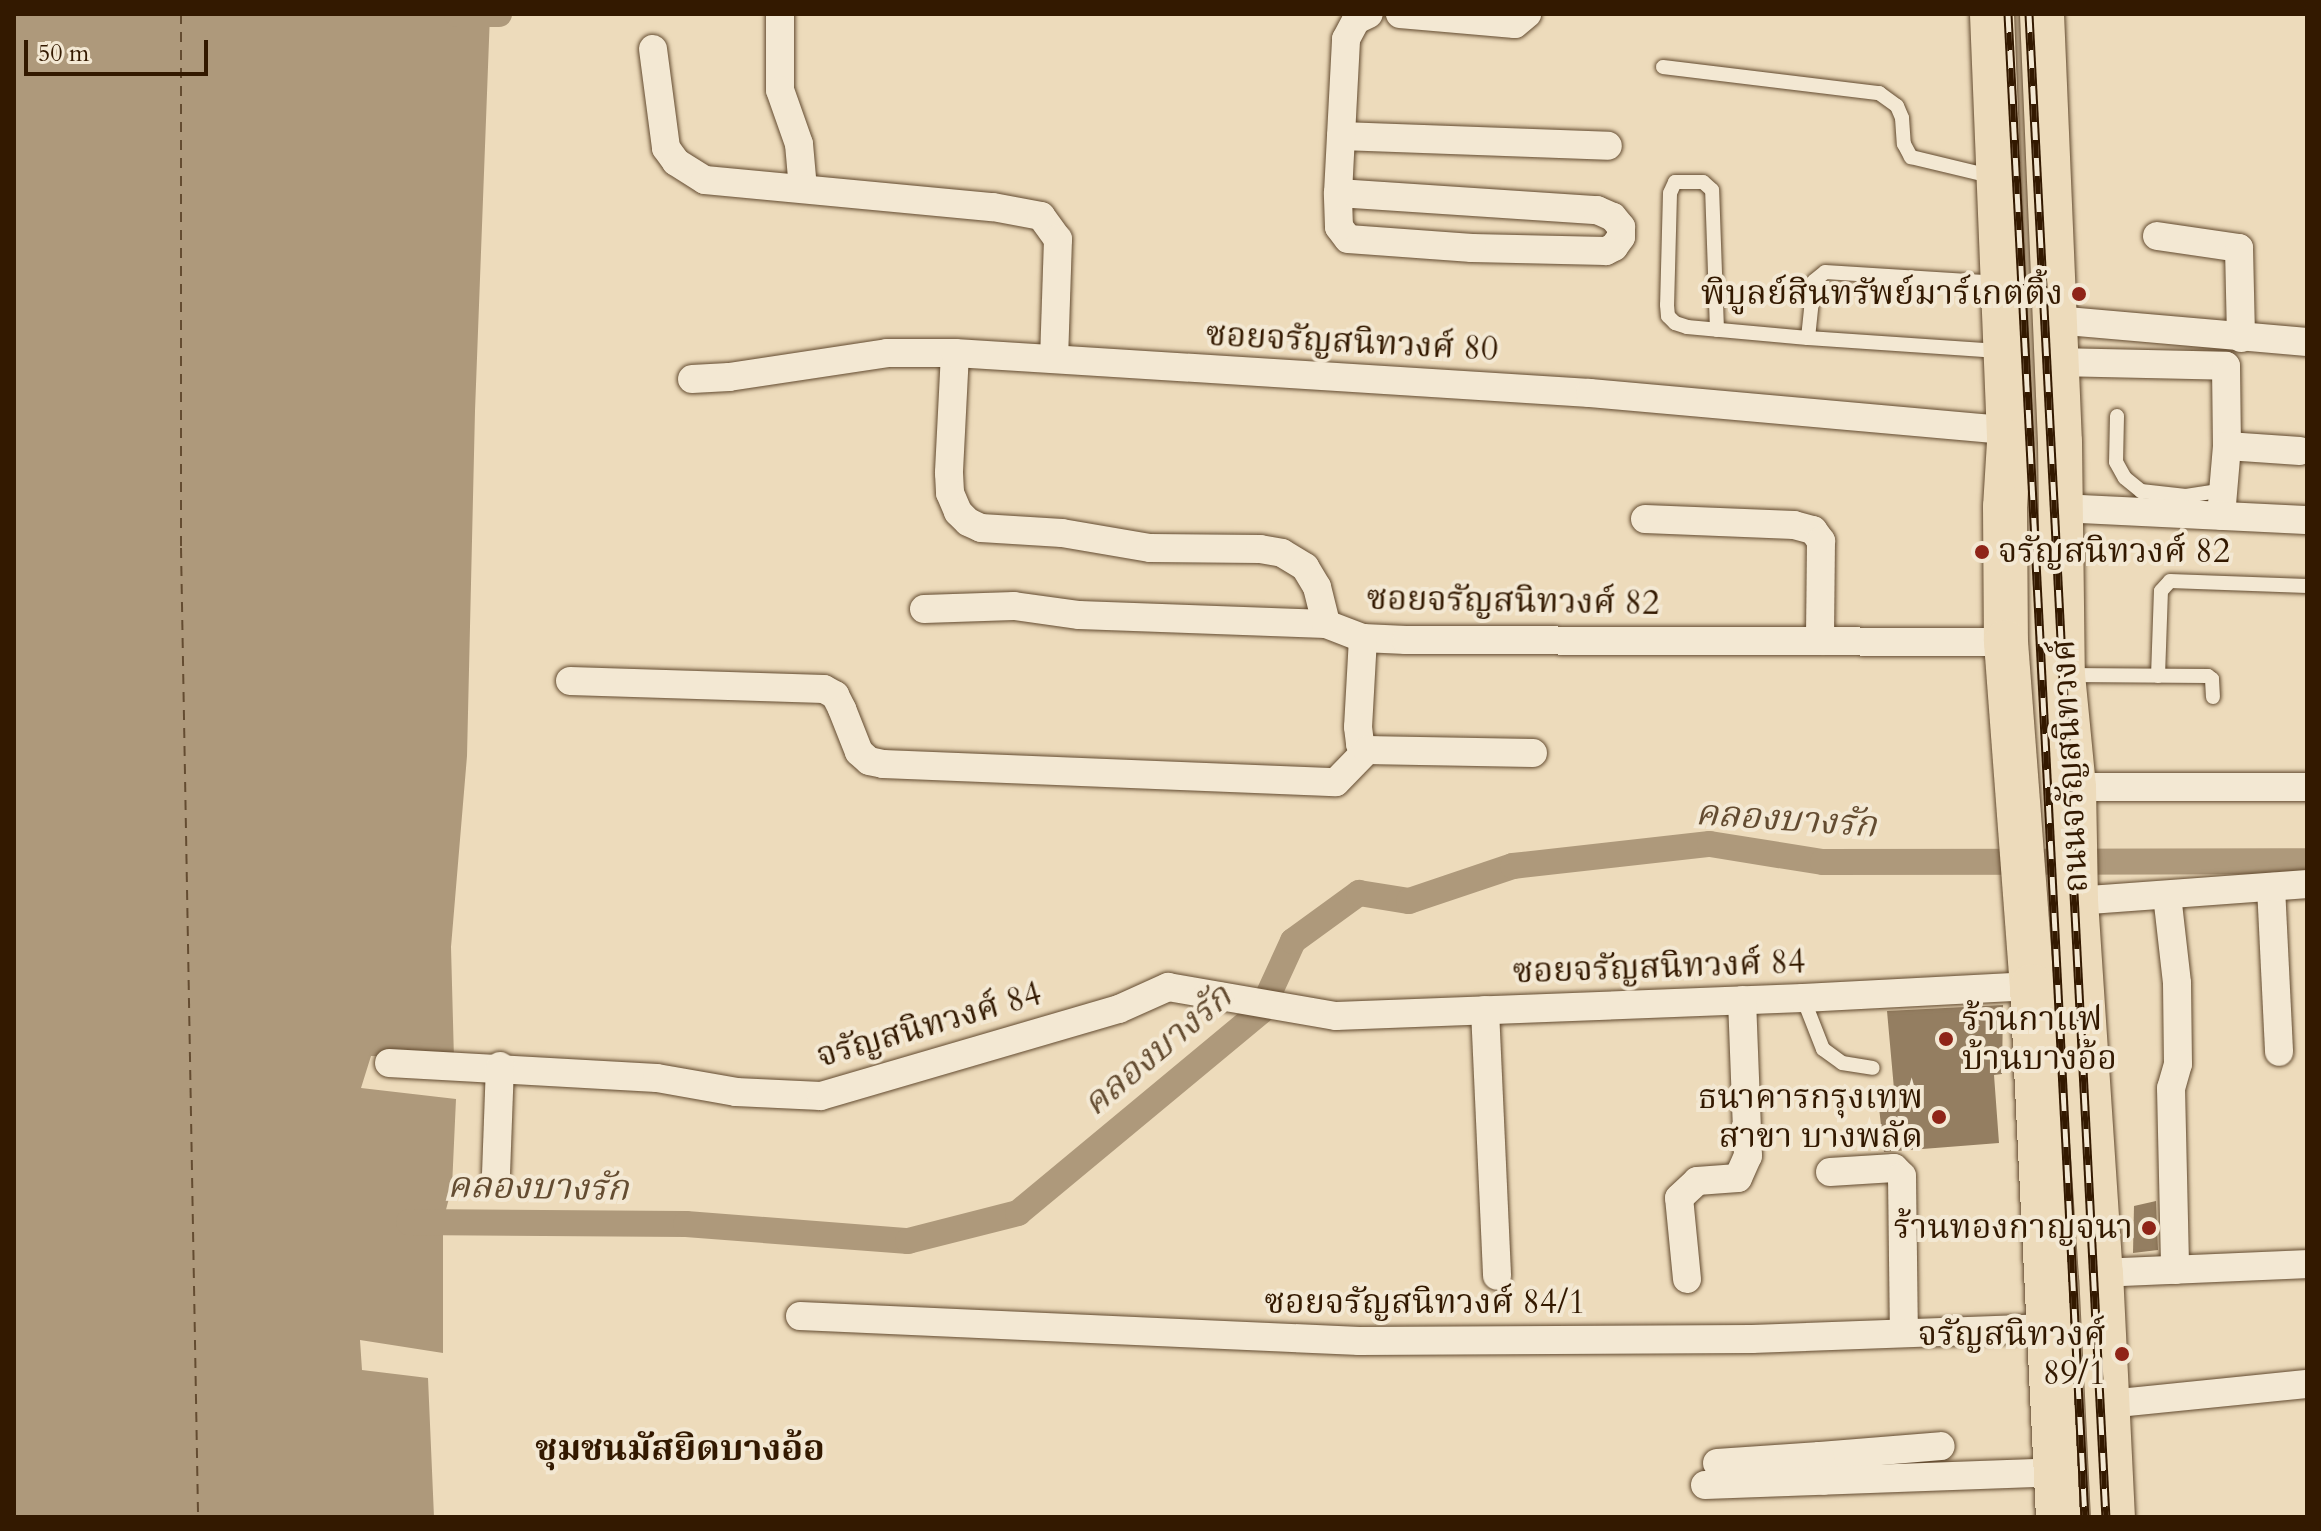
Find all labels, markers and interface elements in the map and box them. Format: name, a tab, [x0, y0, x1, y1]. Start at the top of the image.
scale bar	[28, 24, 212, 74]
text: 50 m	[38, 37, 89, 70]
place label: พิบูลย์สินทรัพย์มาร์เกตติ้ง	[1701, 274, 2063, 314]
marker: พิบูลย์สินทรัพย์มาร์เกตติ้ง	[2070, 285, 2088, 303]
street label: ซอยจรัญสนิทวงศ์ 80	[1205, 314, 1499, 370]
place label: จรัญสนิทวงศ์ 82	[1998, 532, 2230, 572]
marker: จรัญสนิทวงศ์ 82	[1973, 543, 1991, 561]
street label: ซอยจรัญสนิทวงศ์ 82	[1366, 578, 1660, 624]
street label: ถนนจรัญสนิทวงศ์	[2043, 638, 2097, 894]
water label: คลองบางรัก	[1694, 791, 1878, 847]
street label: ซอยจรัญสนิทวงศ์ 84	[1512, 942, 1806, 992]
street label: จรัญสนิทวงศ์ 84	[812, 973, 1046, 1077]
water label: คลองบางรัก	[1074, 975, 1240, 1125]
place label: ร้านกาแฟ บ้านบางอ้อ	[1962, 999, 2117, 1078]
marker: ร้านกาแฟ บ้านบางอ้อ	[1937, 1030, 1955, 1048]
place label: ธนาคารกรุงเทพ สาขา บางพลัด	[1698, 1077, 1923, 1156]
marker: ธนาคารกรุงเทพ สาขา บางพลัด	[1930, 1108, 1948, 1126]
water label: คลองบางรัก	[447, 1164, 629, 1210]
place label: ร้านทองกาญจนา	[1894, 1208, 2133, 1248]
marker: ร้านทองกาญจนา	[2140, 1219, 2158, 1237]
street label: ซอยจรัญสนิทวงศ์ 84/1	[1264, 1283, 1586, 1323]
place label: จรัญสนิทวงศ์ 89/1	[1918, 1314, 2106, 1394]
marker: จรัญสนิทวงศ์ 89/1	[2113, 1345, 2131, 1363]
district label: ชุมชนมัสยิดบางอ้อ	[535, 1427, 825, 1471]

